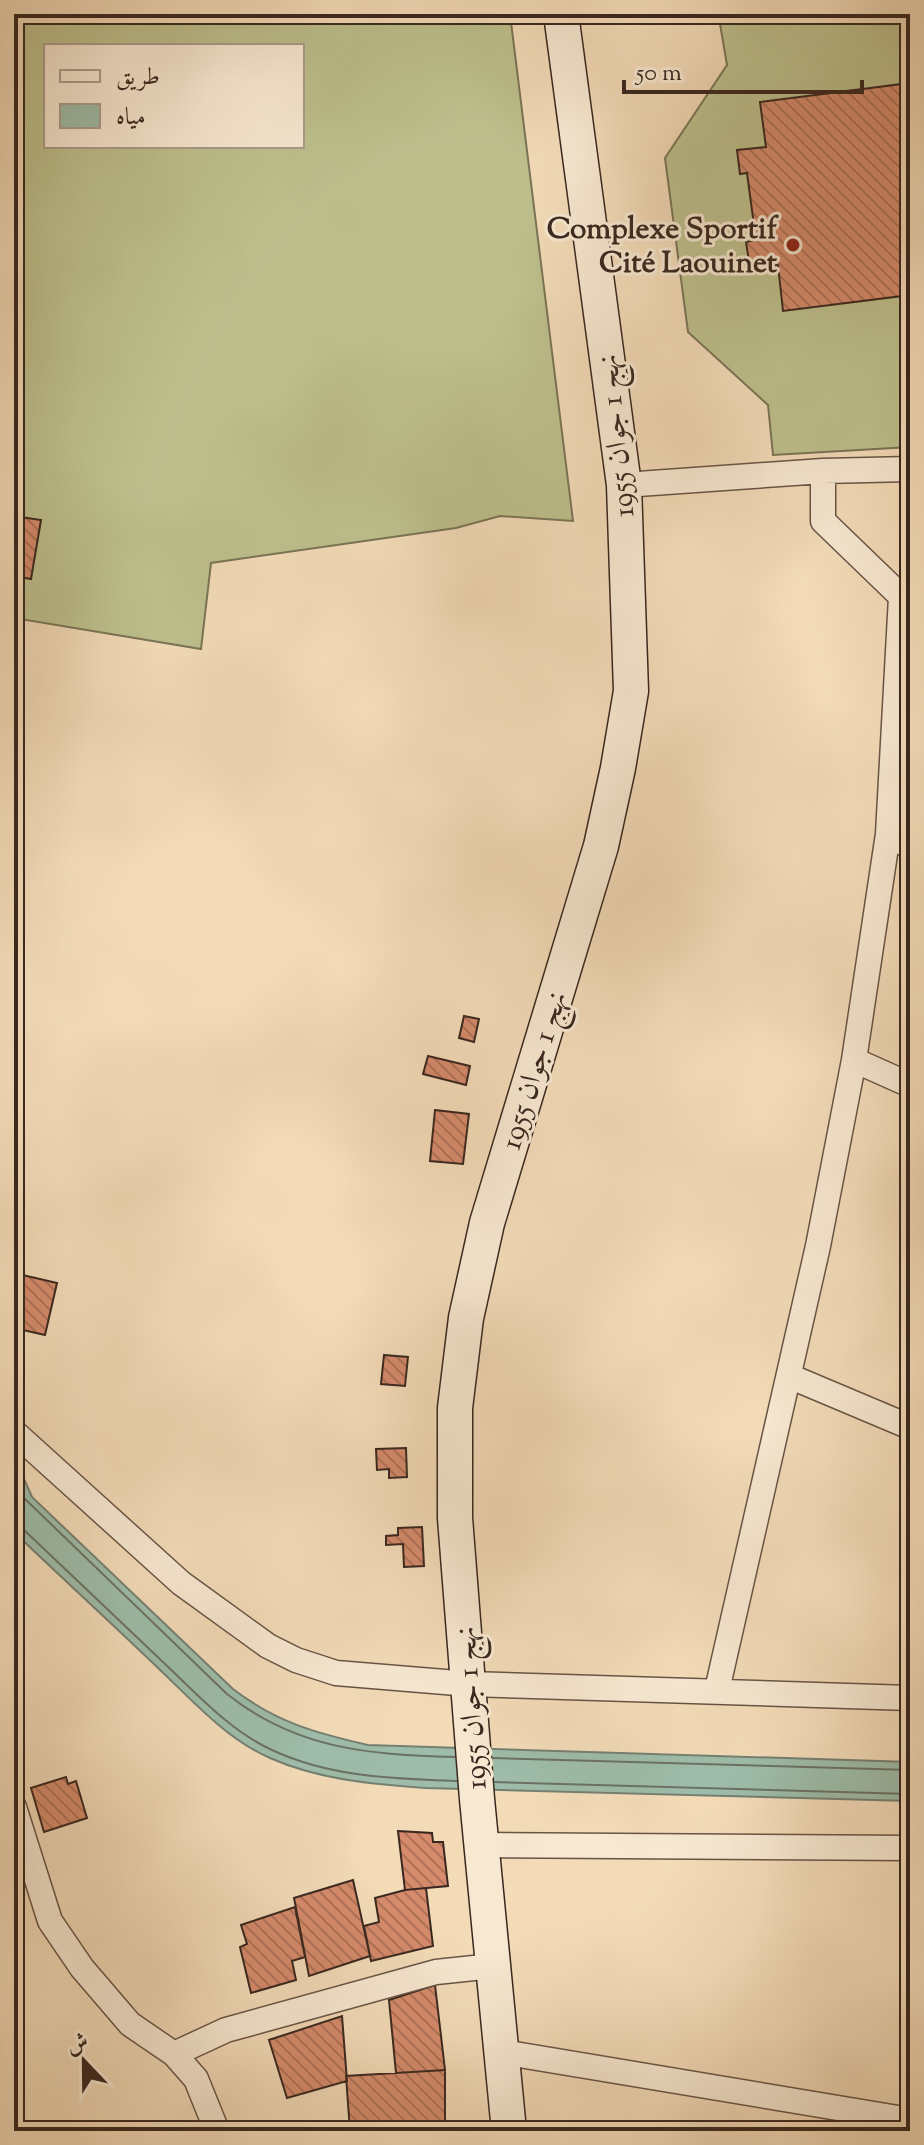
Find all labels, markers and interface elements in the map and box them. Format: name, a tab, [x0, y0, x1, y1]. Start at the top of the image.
legend	[44, 44, 304, 148]
scale bar	[624, 44, 862, 94]
text: 50 m	[634, 57, 682, 91]
text: طريق	[116, 61, 160, 95]
text: مياه	[116, 101, 146, 135]
place label: Complexe Sportif Cité Laouinet	[547, 209, 779, 286]
marker: Complexe Sportif Cité Laouinet	[784, 236, 802, 254]
street label: نهج 1 جوان 1955	[588, 352, 650, 519]
street label: نهج 1 جوان 1955	[491, 986, 583, 1156]
street label: نهج 1 جوان 1955	[445, 1624, 503, 1791]
north arrow	[44, 2021, 124, 2101]
text: ش	[62, 2026, 94, 2064]

